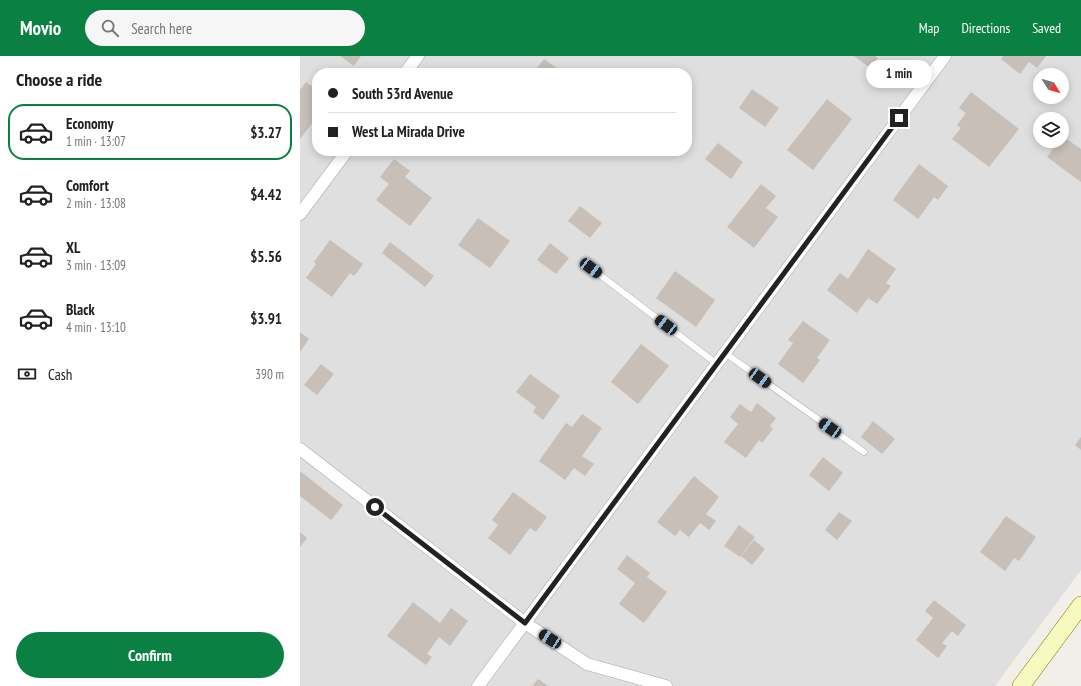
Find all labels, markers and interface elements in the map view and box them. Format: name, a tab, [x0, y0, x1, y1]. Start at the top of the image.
search box	[85, 10, 365, 46]
text: Movio	[20, 16, 61, 40]
icon: search	[99, 17, 121, 39]
text: Search here	[131, 19, 192, 38]
text: Map	[919, 19, 939, 37]
text: Directions	[961, 19, 1010, 37]
text: Saved	[1032, 19, 1061, 37]
callout: 1 min	[866, 60, 932, 88]
text: 1 min	[886, 65, 912, 82]
text: Choose a ride	[16, 68, 102, 91]
north arrow	[1033, 68, 1069, 104]
map controls	[1033, 68, 1069, 148]
text: South 53rd Avenue	[352, 84, 453, 103]
route end	[890, 109, 908, 127]
button: layers	[1033, 112, 1069, 148]
icon: car	[18, 114, 54, 150]
text: Economy	[66, 114, 114, 133]
text: West La Mirada Drive	[352, 122, 465, 141]
text: $3.27	[250, 123, 282, 142]
text: 1 min · 13:07	[66, 133, 126, 150]
icon: car	[18, 176, 54, 212]
text: Comfort	[66, 176, 109, 195]
text: $4.42	[250, 185, 282, 204]
text: 2 min · 13:08	[66, 195, 126, 212]
icon: car	[18, 238, 54, 274]
text: XL	[66, 238, 80, 257]
text: $5.56	[250, 247, 282, 266]
car	[578, 256, 604, 280]
text: 3 min · 13:09	[66, 257, 126, 274]
icon: car	[18, 300, 54, 336]
text: Black	[66, 300, 95, 319]
text: $3.91	[250, 309, 282, 328]
car	[653, 313, 679, 337]
text: 4 min · 13:10	[66, 319, 126, 336]
icon: cash	[16, 363, 38, 385]
text: Cash	[48, 365, 72, 384]
text: 390 m	[255, 366, 284, 383]
car	[747, 366, 773, 390]
car	[817, 416, 843, 440]
route start	[366, 498, 384, 516]
car	[537, 627, 563, 651]
button: Confirm	[16, 632, 284, 678]

